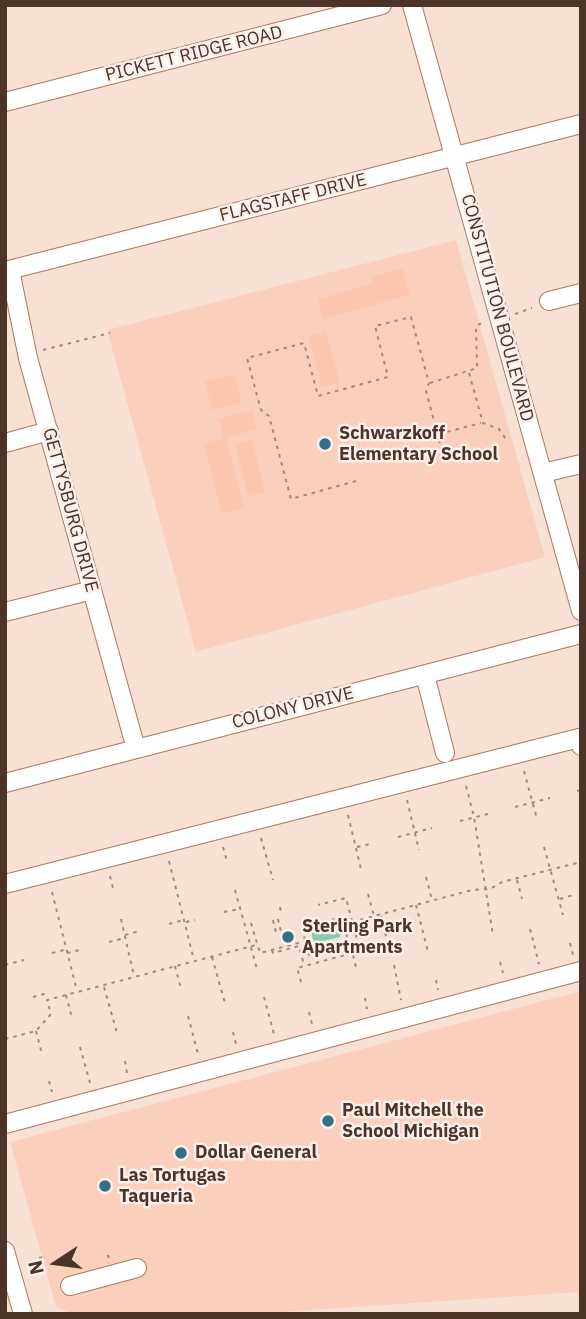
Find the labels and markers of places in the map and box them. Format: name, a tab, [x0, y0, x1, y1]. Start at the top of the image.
place label: Schwarzkoff Elementary School	[339, 423, 498, 466]
marker: Schwarzkoff Elementary School	[317, 436, 333, 452]
place label: Sterling Park Apartments	[302, 916, 412, 958]
marker: Sterling Park Apartments	[280, 929, 296, 945]
place label: Paul Mitchell the School Michigan	[342, 1100, 484, 1142]
marker: Paul Mitchell the School Michigan	[320, 1113, 336, 1129]
place label: Dollar General	[195, 1142, 317, 1164]
marker: Dollar General	[173, 1145, 189, 1161]
place label: Las Tortugas Taqueria	[119, 1165, 226, 1208]
marker: Las Tortugas Taqueria	[97, 1178, 113, 1194]

